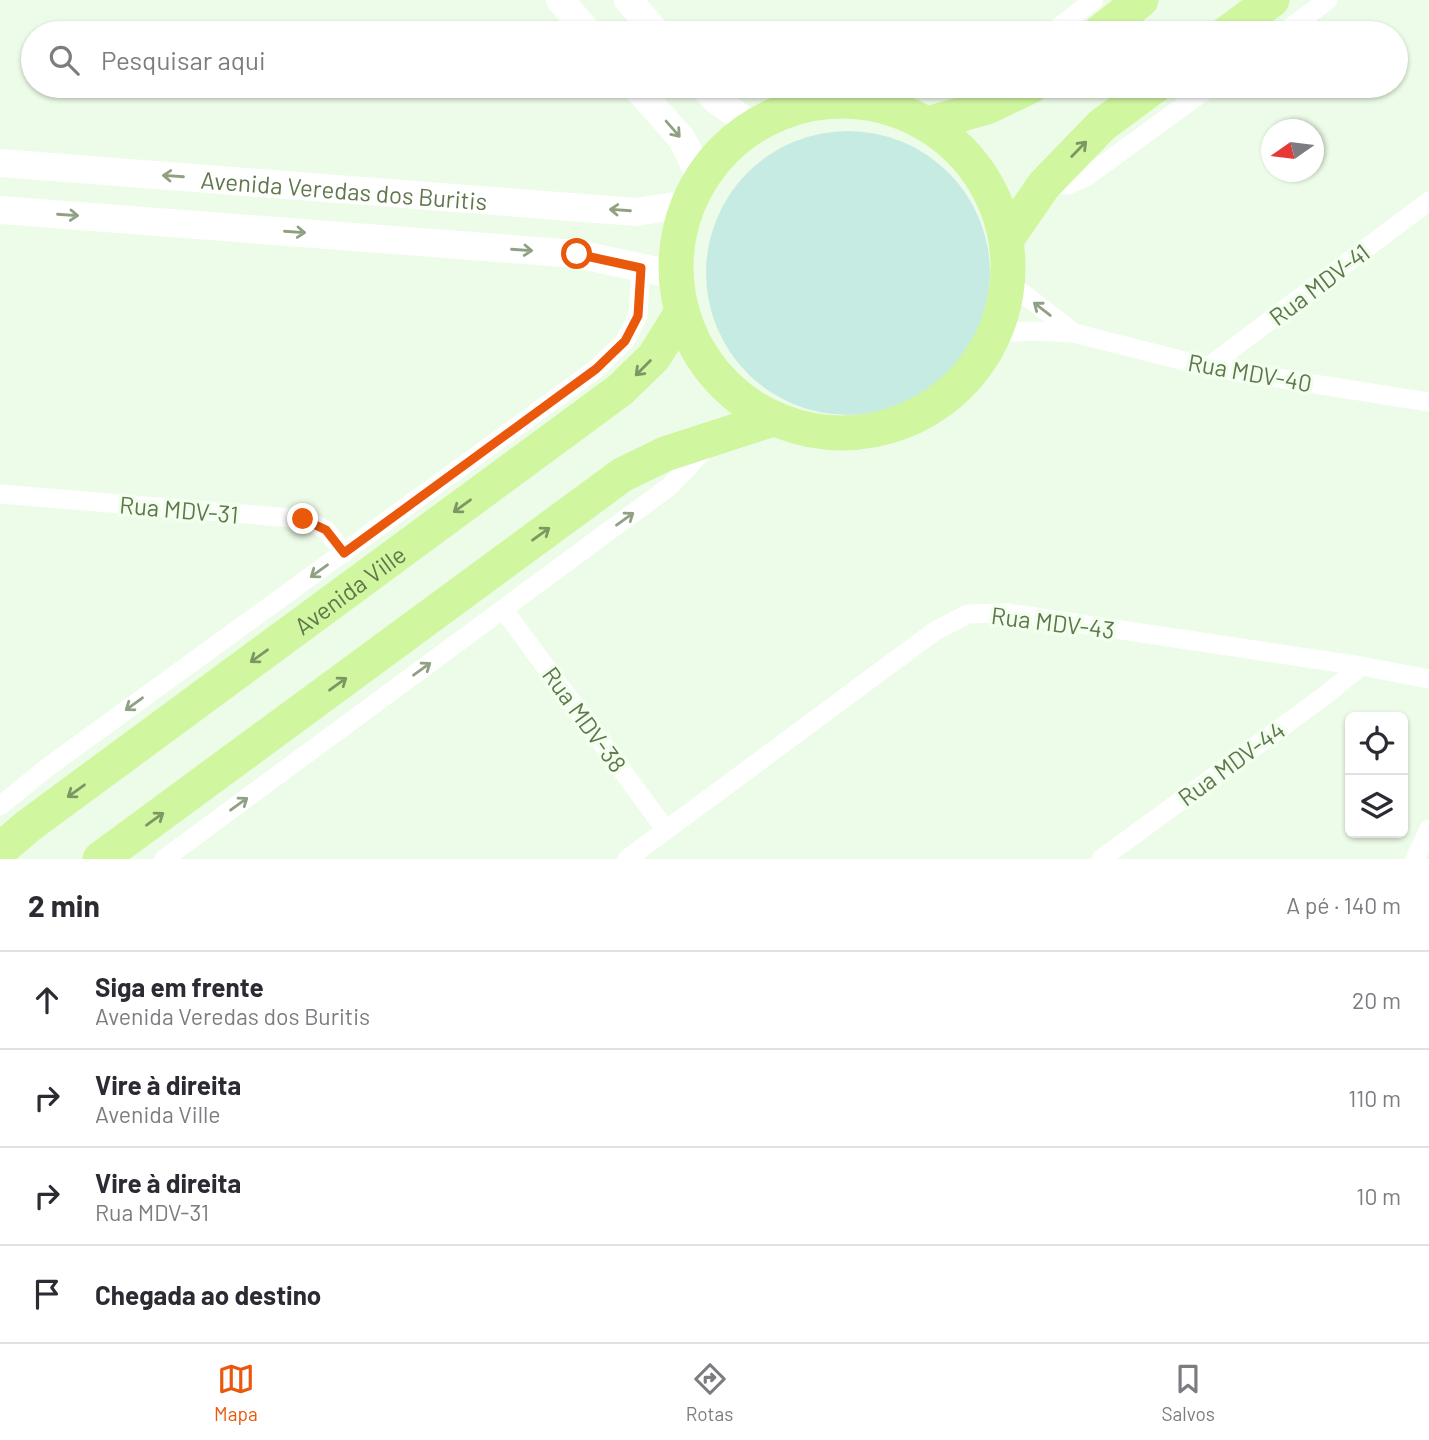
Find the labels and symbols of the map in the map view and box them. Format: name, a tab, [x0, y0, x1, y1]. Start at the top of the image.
one-way arrow	[665, 119, 681, 137]
north arrow	[1261, 119, 1324, 182]
one-way arrow	[1070, 140, 1087, 157]
street label: Avenida Veredas dos Buritis	[200, 164, 488, 215]
one-way arrow	[162, 169, 185, 182]
one-way arrow	[609, 203, 632, 216]
one-way arrow	[56, 209, 79, 222]
one-way arrow	[283, 226, 306, 239]
street label: Rua MDV-41	[1263, 237, 1375, 331]
route start	[561, 238, 592, 269]
one-way arrow	[510, 244, 533, 257]
one-way arrow	[1034, 301, 1052, 316]
street label: Rua MDV-40	[1186, 347, 1314, 397]
one-way arrow	[634, 359, 651, 376]
street label: Rua MDV-31	[118, 489, 240, 529]
one-way arrow	[454, 499, 472, 514]
route end	[287, 503, 318, 534]
one-way arrow	[615, 512, 634, 527]
one-way arrow	[531, 527, 550, 541]
street label: Avenida Ville	[288, 539, 411, 640]
one-way arrow	[310, 564, 329, 578]
street label: Rua MDV-43	[990, 600, 1116, 644]
one-way arrow	[251, 648, 269, 663]
street label: Rua MDV-38	[537, 661, 633, 777]
one-way arrow	[412, 662, 431, 676]
one-way arrow	[328, 676, 347, 691]
one-way arrow	[126, 697, 144, 712]
street label: Rua MDV-44	[1172, 715, 1290, 811]
one-way arrow	[67, 783, 86, 798]
one-way arrow	[229, 797, 248, 811]
one-way arrow	[145, 811, 164, 826]

